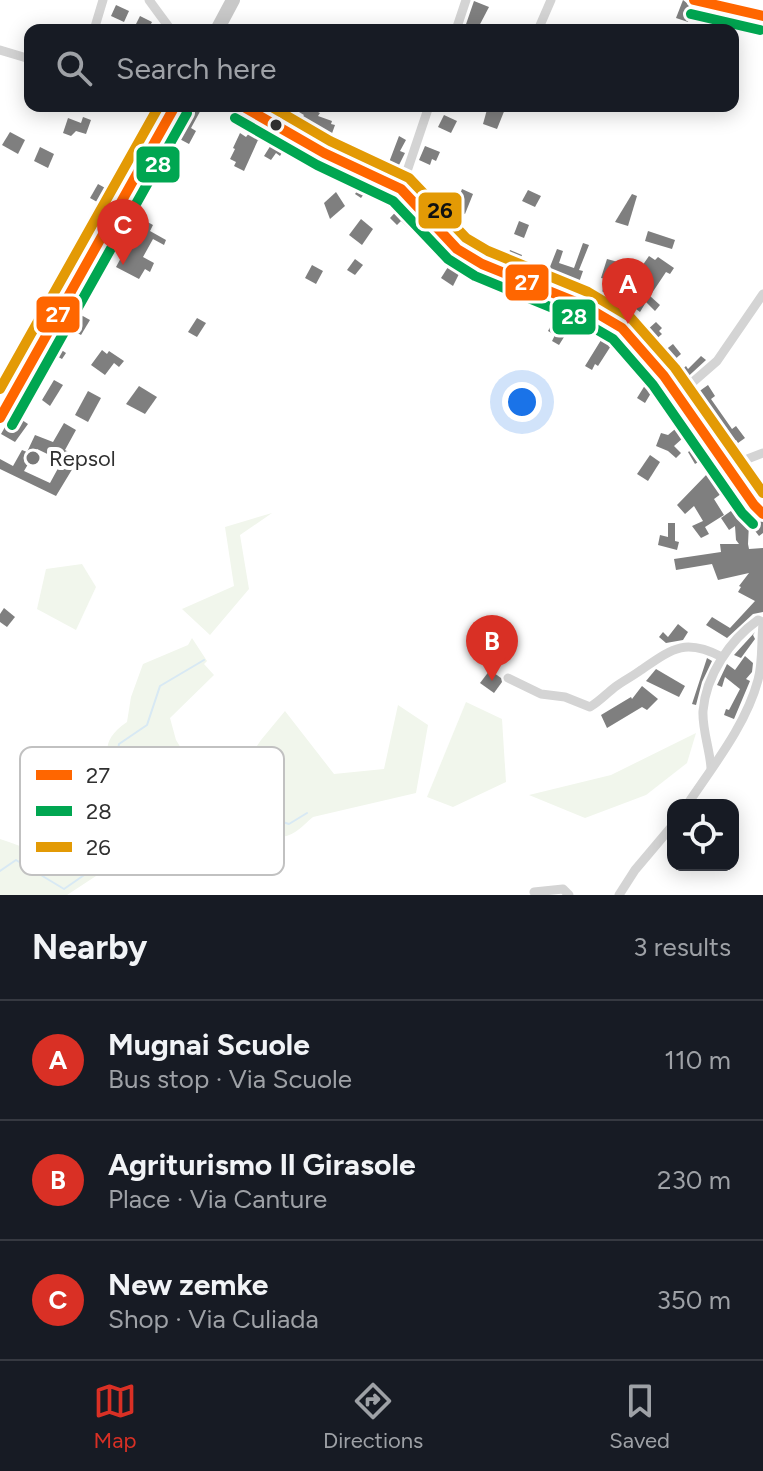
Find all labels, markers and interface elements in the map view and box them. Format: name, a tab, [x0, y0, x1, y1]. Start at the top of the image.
search box	[24, 24, 739, 112]
icon: search	[52, 46, 96, 90]
text: Search here	[116, 50, 276, 87]
unlabelled marker	[268, 117, 284, 133]
line badge: 28	[135, 145, 181, 184]
text: 28	[145, 151, 171, 178]
line badge: 26	[417, 191, 463, 230]
text: 26	[427, 197, 453, 224]
pin: C	[97, 199, 149, 265]
pin: A	[602, 258, 654, 324]
line badge: 27	[504, 263, 550, 302]
text: 27	[515, 269, 539, 296]
line badge: 27	[35, 295, 81, 334]
line badge: 28	[551, 298, 597, 336]
text: 27	[46, 301, 70, 328]
text: 28	[561, 303, 587, 330]
your location	[502, 382, 542, 422]
place label: Repsol	[49, 445, 116, 472]
marker: Repsol	[24, 449, 42, 467]
pin: B	[466, 615, 518, 681]
legend	[20, 747, 284, 875]
text: 27	[86, 762, 110, 789]
text: 28	[86, 798, 112, 825]
map controls	[667, 799, 739, 871]
button: locate	[667, 799, 739, 871]
text: 26	[86, 834, 111, 861]
text: Nearby	[32, 927, 147, 968]
text: 3 results	[633, 931, 731, 963]
text: Mugnai Scuole	[108, 1026, 310, 1063]
text: A	[49, 1044, 67, 1076]
text: 110 m	[664, 1044, 731, 1076]
text: Bus stop · Via Scuole	[108, 1063, 352, 1095]
text: Agriturismo Il Girasole	[108, 1146, 416, 1183]
text: B	[50, 1164, 66, 1196]
text: 230 m	[657, 1164, 731, 1196]
text: Place · Via Canture	[108, 1183, 327, 1215]
text: New zemke	[108, 1266, 268, 1303]
text: C	[49, 1284, 67, 1316]
text: 350 m	[657, 1284, 731, 1316]
text: Shop · Via Culiada	[108, 1303, 319, 1335]
tab: Map	[93, 1379, 137, 1454]
tab: Directions	[323, 1379, 423, 1454]
tab: Saved	[609, 1379, 670, 1454]

